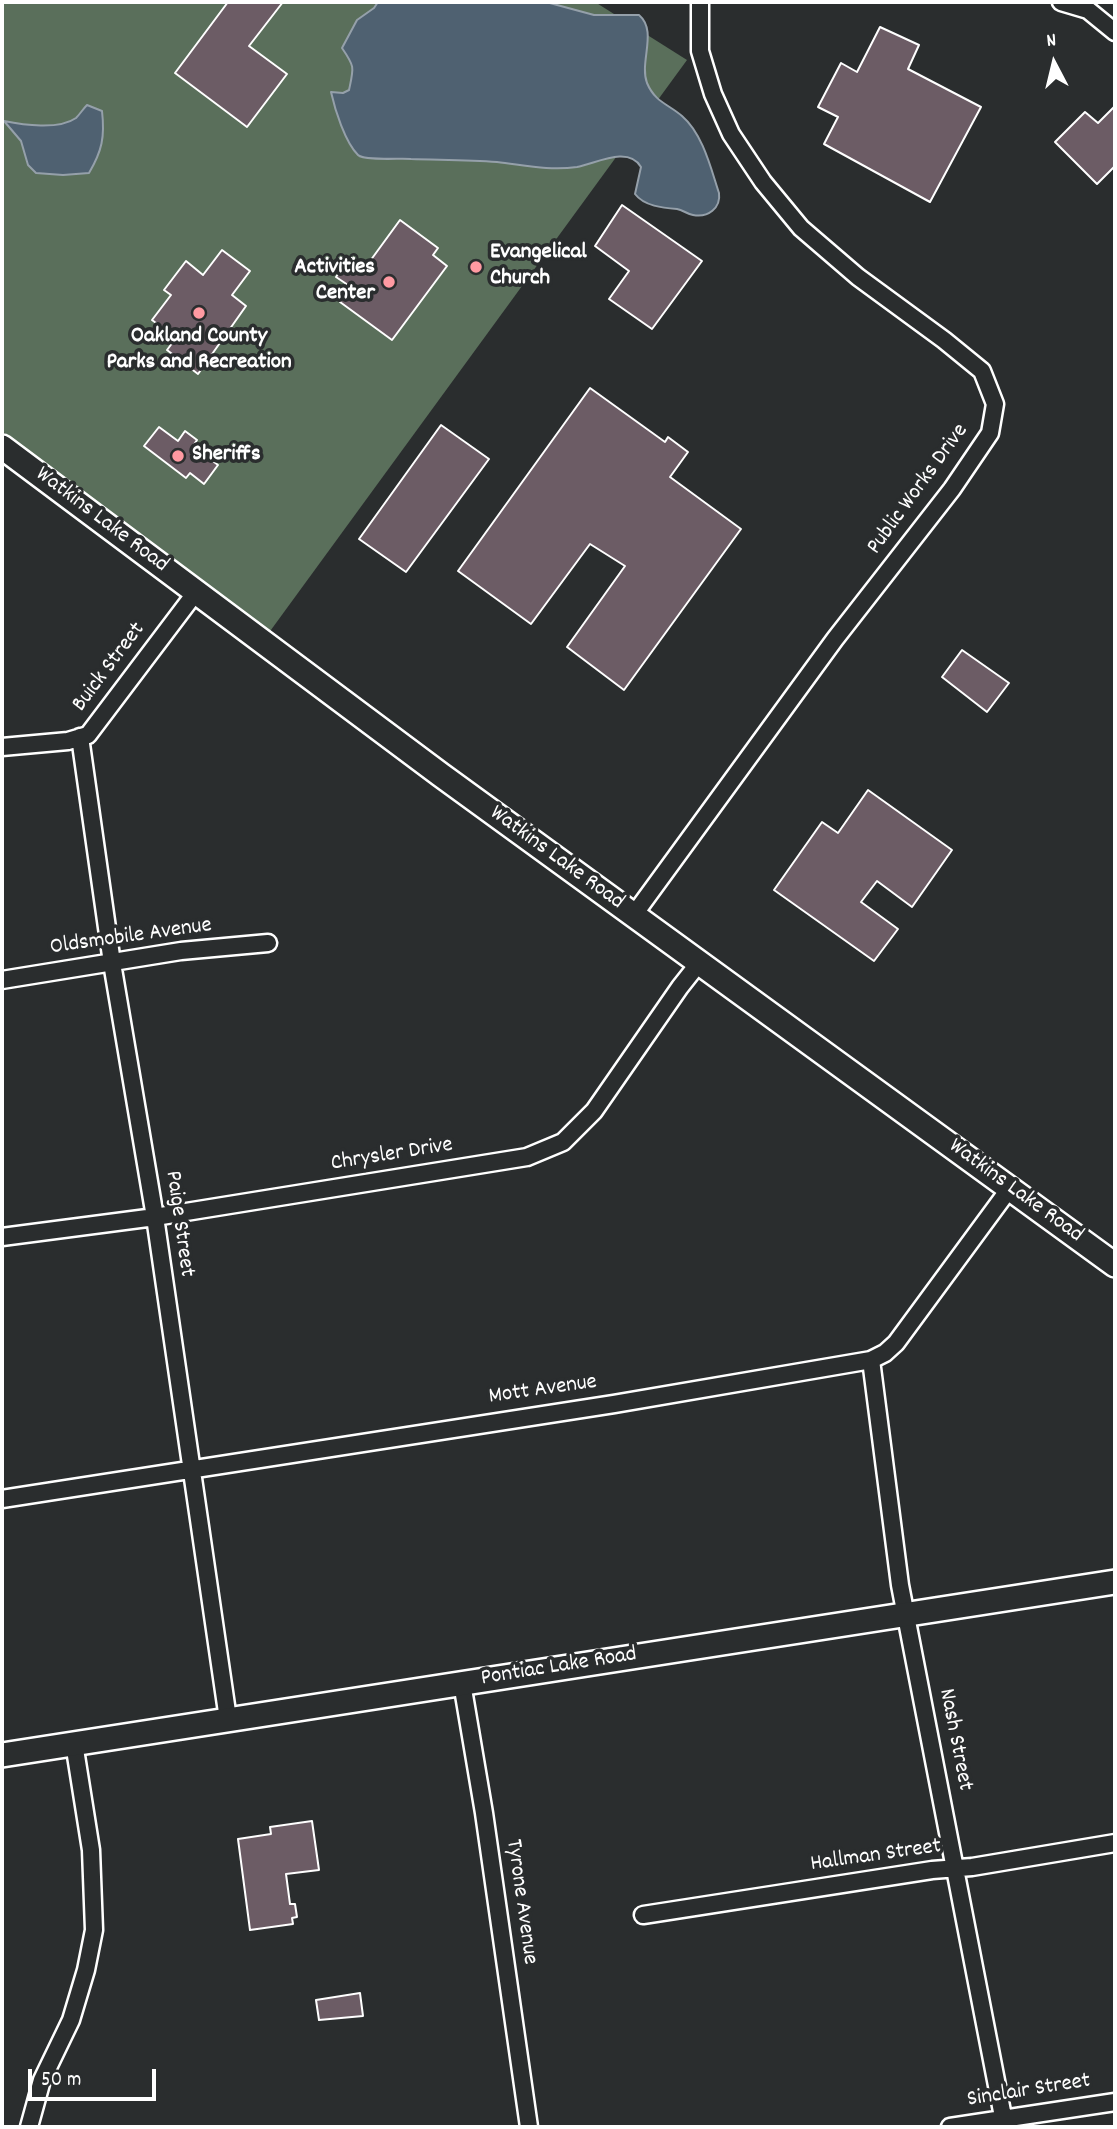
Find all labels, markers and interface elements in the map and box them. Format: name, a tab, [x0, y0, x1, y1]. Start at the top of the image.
north arrow	[1019, 28, 1089, 98]
text: N	[1045, 28, 1058, 56]
place label: Evangelical Church	[490, 240, 587, 294]
place label: Activities Center	[294, 255, 375, 309]
marker: Evangelical Church	[468, 259, 484, 275]
marker: Activities Center	[381, 274, 397, 290]
marker: Oakland County Parks and Recreation	[191, 305, 207, 321]
place label: Oakland County Parks and Recreation	[106, 324, 292, 378]
street label: Public Works Drive	[862, 419, 976, 561]
place label: Sheriffs	[192, 442, 261, 470]
marker: Sheriffs	[170, 448, 186, 464]
street label: Watkins Lake Road	[29, 462, 173, 580]
street label: Buick Street	[67, 618, 153, 718]
street label: Watkins Lake Road	[483, 801, 629, 917]
street label: Oldsmobile Avenue	[48, 913, 214, 963]
street label: Chrysler Drive	[329, 1133, 455, 1179]
street label: Watkins Lake Road	[942, 1134, 1088, 1250]
street label: Paige Street	[157, 1169, 199, 1279]
street label: Mott Avenue	[487, 1370, 599, 1412]
street label: Pontiac Lake Road	[479, 1642, 639, 1694]
street label: Nash Street	[931, 1687, 977, 1793]
street label: Hallman Street	[809, 1834, 943, 1880]
street label: Tyrone Avenue	[498, 1838, 542, 1966]
scale bar	[32, 2056, 159, 2100]
text: 50 m	[41, 2066, 81, 2096]
street label: Sinclair Street	[965, 2069, 1093, 2115]

